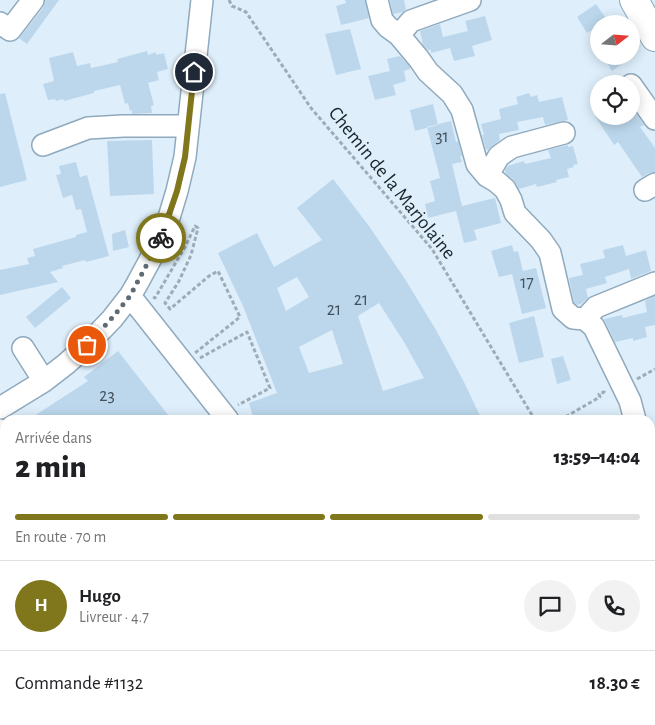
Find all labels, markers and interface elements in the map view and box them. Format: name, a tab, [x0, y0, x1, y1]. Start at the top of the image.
north arrow	[590, 15, 640, 65]
map controls	[590, 15, 640, 125]
pin	[173, 51, 215, 93]
icon: home	[180, 58, 208, 86]
button: locate	[590, 75, 640, 125]
street label: Chemin de la Marjolaine	[325, 103, 459, 263]
house number: 31	[435, 128, 449, 146]
courier	[136, 213, 186, 263]
icon: bike	[147, 224, 175, 252]
house number: 17	[520, 274, 534, 292]
house number: 21	[354, 291, 368, 309]
house number: 21	[327, 301, 341, 319]
pin	[66, 324, 108, 366]
icon: bag	[73, 331, 101, 359]
house number: 23	[99, 387, 115, 405]
text: Arrivée dans	[15, 430, 92, 446]
text: 13:59–14:04	[553, 448, 640, 467]
text: 2 min	[15, 451, 87, 483]
text: En route · 70 m	[15, 529, 106, 545]
button: chat	[524, 580, 576, 632]
button: phone	[588, 580, 640, 632]
text: Hugo	[79, 587, 121, 606]
text: H	[34, 596, 48, 615]
text: Livreur · 4.7	[79, 609, 149, 625]
text: Commande #1132	[15, 674, 143, 693]
text: 18.30 €	[590, 674, 640, 693]

